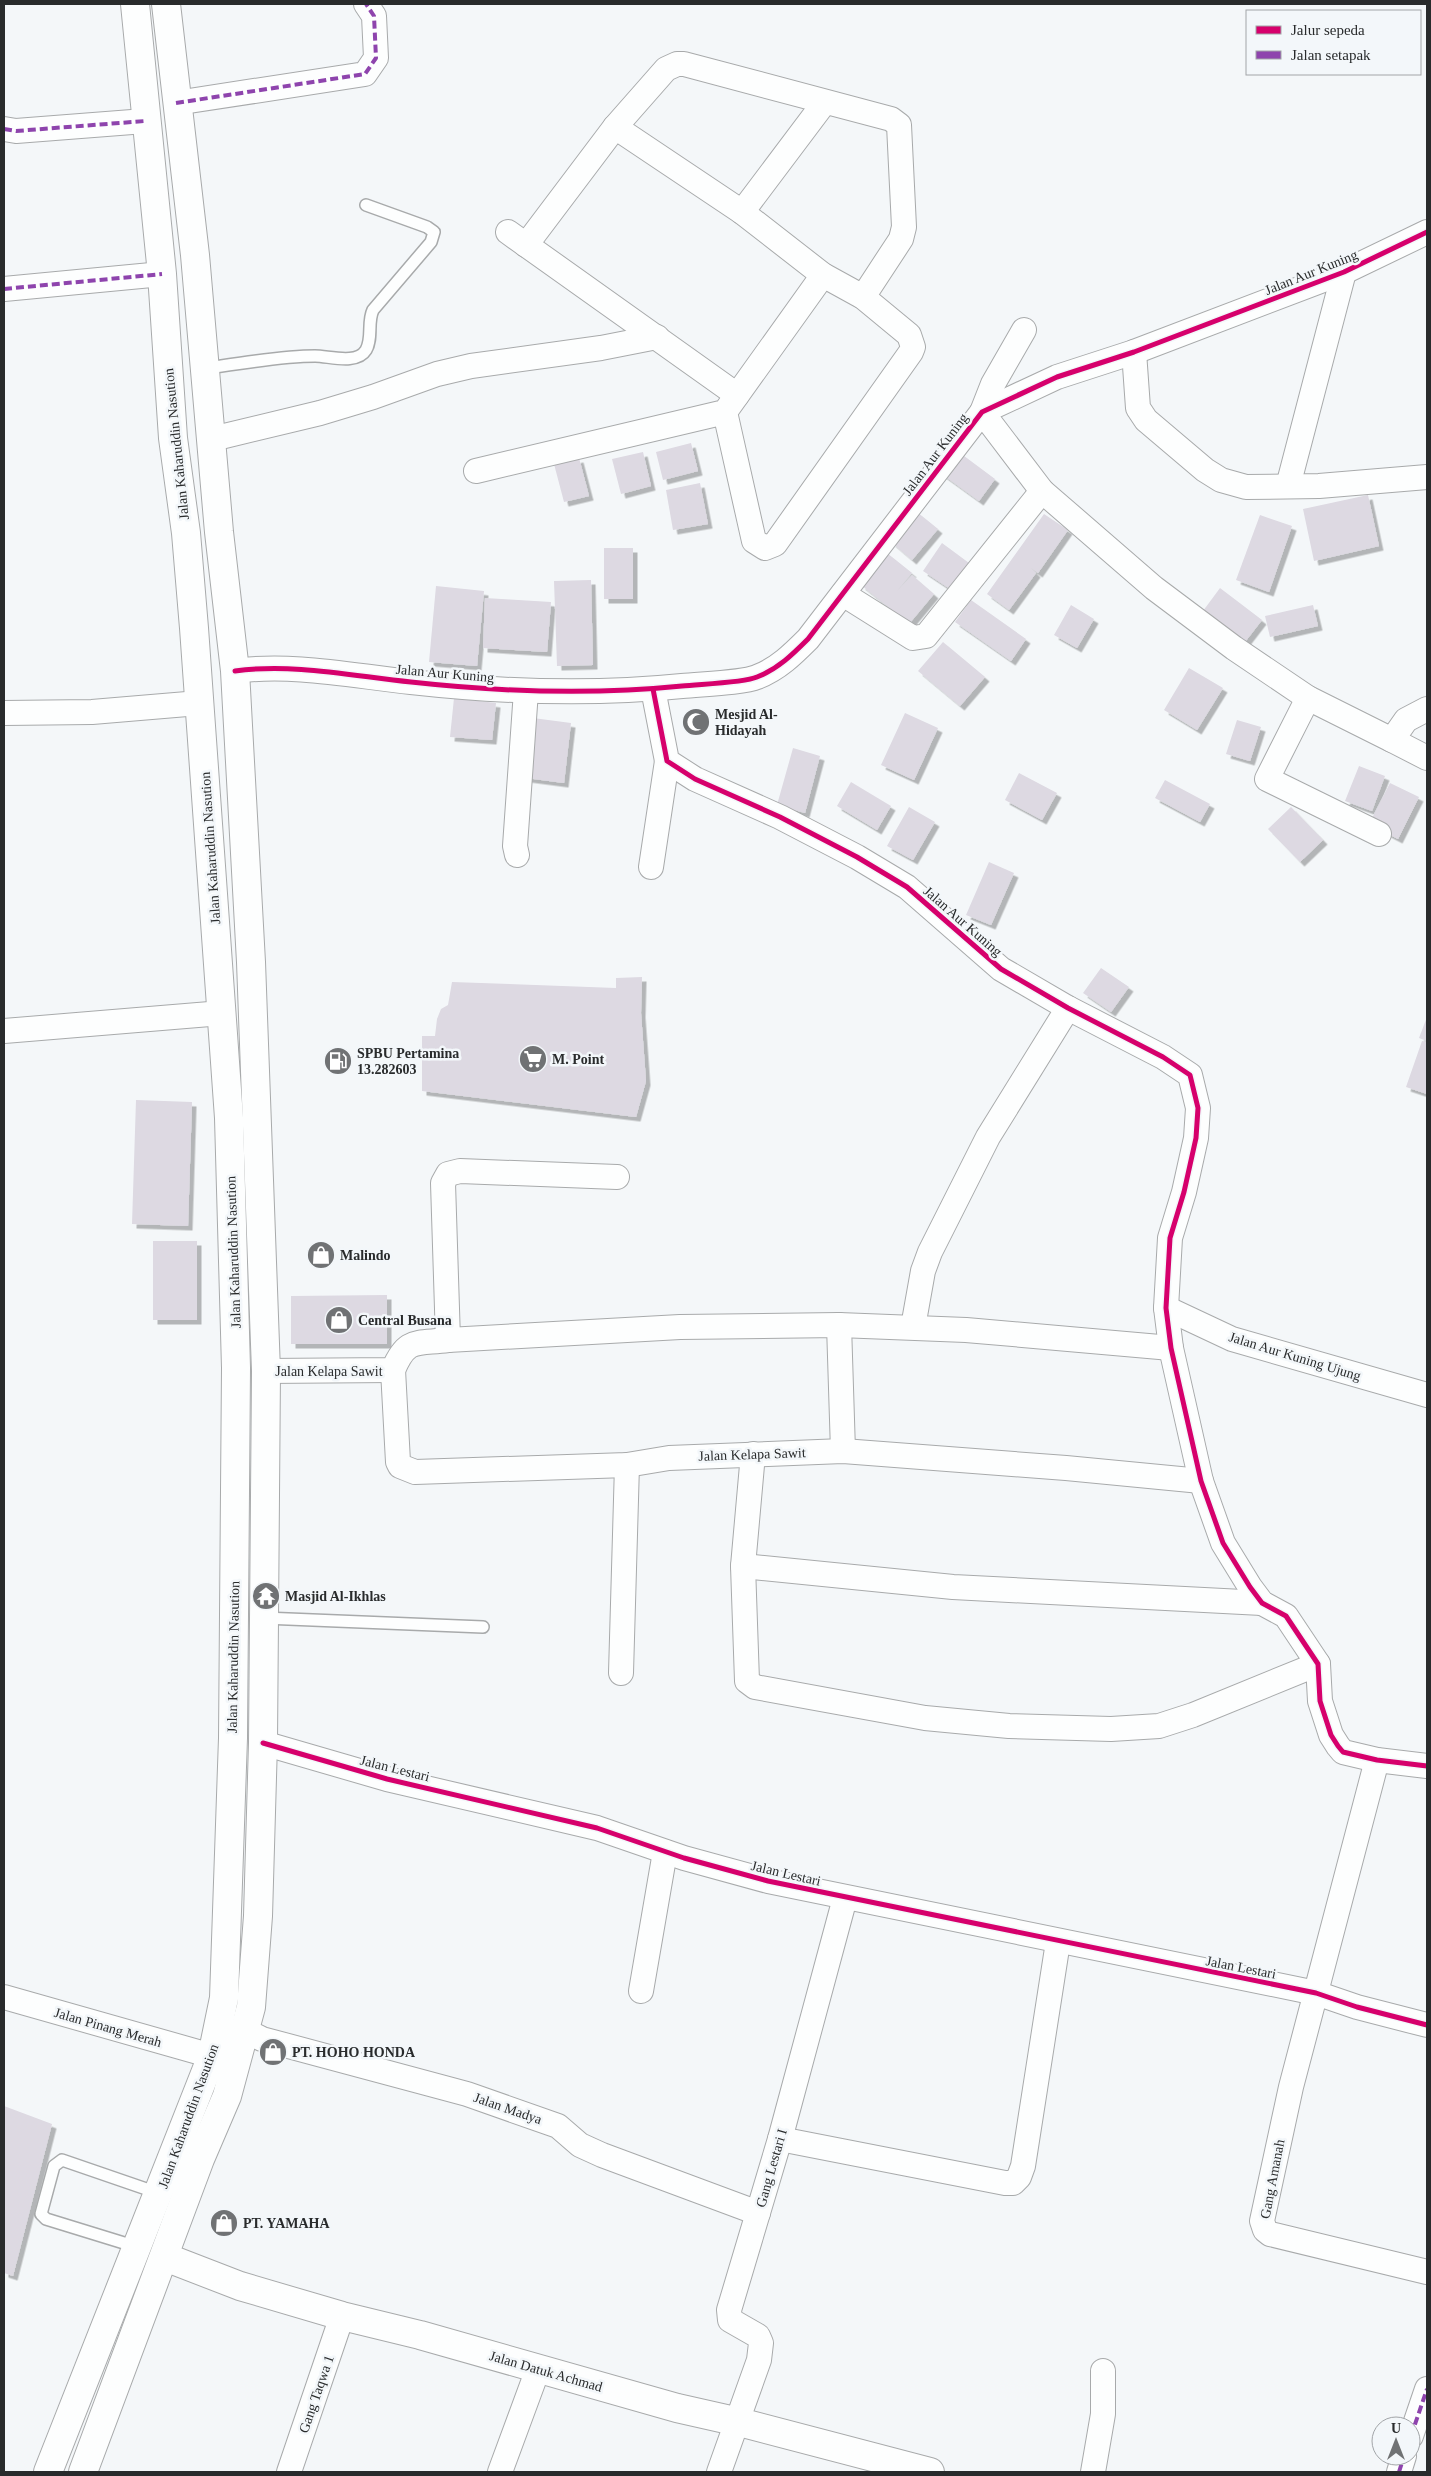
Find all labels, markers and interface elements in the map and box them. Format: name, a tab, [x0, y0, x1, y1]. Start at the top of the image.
legend	[1246, 10, 1421, 75]
text: Jalur sepeda	[1291, 22, 1365, 38]
text: Jalan setapak	[1291, 47, 1371, 63]
street label: Jalan Aur Kuning	[1263, 247, 1360, 298]
street label: Jalan Kaharuddin Nasution	[161, 367, 192, 521]
street label: Jalan Aur Kuning	[900, 410, 971, 498]
street label: Jalan Aur Kuning	[395, 662, 495, 685]
mosque icon: Mesjid Al- Hidayah	[681, 707, 711, 737]
place label: Mesjid Al- Hidayah	[715, 707, 778, 738]
street label: Jalan Kaharuddin Nasution	[198, 771, 223, 925]
street label: Jalan Aur Kuning	[920, 883, 1005, 959]
supermarket icon: M. Point	[518, 1044, 548, 1074]
fuel station icon: SPBU Pertamina 13.282603	[323, 1046, 353, 1076]
place label: SPBU Pertamina 13.282603	[357, 1046, 459, 1077]
place label: M. Point	[552, 1052, 604, 1067]
street label: Jalan Kaharuddin Nasution	[223, 1176, 244, 1328]
shop icon: Malindo	[306, 1240, 336, 1270]
place label: Malindo	[340, 1248, 391, 1263]
shop icon: Central Busana	[324, 1305, 354, 1335]
place label: Central Busana	[358, 1313, 452, 1328]
street label: Jalan Aur Kuning Ujung	[1227, 1329, 1363, 1384]
street label: Jalan Kelapa Sawit	[275, 1364, 383, 1379]
street label: Jalan Kelapa Sawit	[698, 1445, 806, 1464]
street label: Jalan Kaharuddin Nasution	[225, 1581, 242, 1733]
temple icon: Masjid Al-Ikhlas	[251, 1581, 281, 1611]
place label: Masjid Al-Ikhlas	[285, 1589, 386, 1604]
street label: Jalan Lestari	[359, 1753, 431, 1784]
street label: Jalan Lestari	[750, 1858, 822, 1889]
street label: Jalan Lestari	[1205, 1953, 1277, 1982]
street label: Jalan Pinang Merah	[52, 2005, 163, 2050]
shop icon: PT. HOHO HONDA	[258, 2037, 288, 2067]
street label: Jalan Kaharuddin Nasution	[155, 2042, 222, 2190]
place label: PT. HOHO HONDA	[292, 2045, 416, 2060]
street label: Jalan Madya	[472, 2090, 545, 2127]
street label: Gang Lestari I	[753, 2127, 790, 2209]
street label: Gang Amanah	[1257, 2138, 1288, 2220]
shop icon: PT. YAMAHA	[209, 2208, 239, 2238]
place label: PT. YAMAHA	[243, 2216, 330, 2231]
street label: Jalan Datuk Achmad	[488, 2348, 604, 2395]
street label: Gang Taqwa 1	[296, 2353, 337, 2435]
north arrow	[1371, 2416, 1421, 2466]
text: U	[1391, 2421, 1401, 2436]

